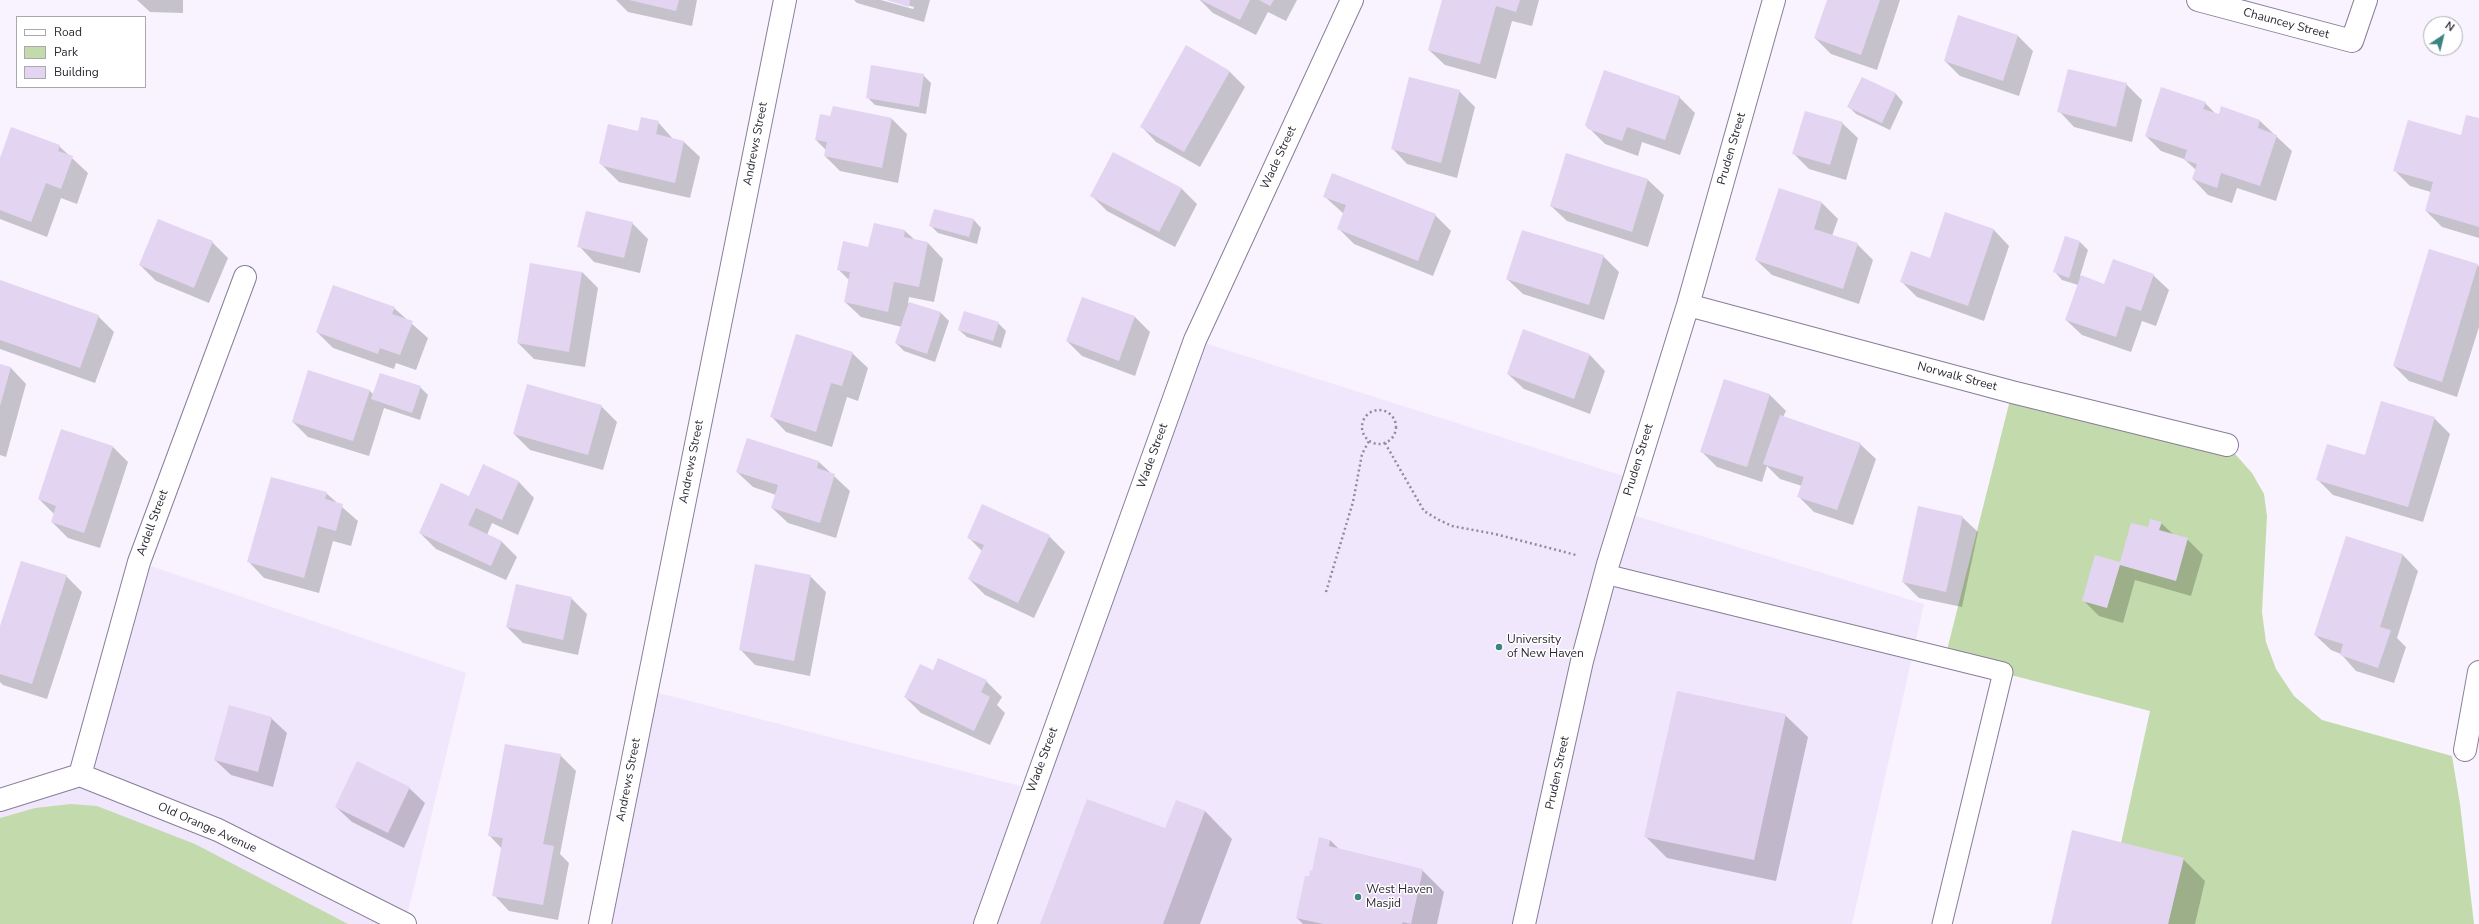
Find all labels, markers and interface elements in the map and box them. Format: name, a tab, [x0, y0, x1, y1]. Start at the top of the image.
street label: Chauncey Street	[2241, 6, 2331, 42]
legend	[16, 16, 146, 88]
north arrow	[2423, 16, 2463, 56]
text: N	[2442, 18, 2457, 35]
text: Road	[54, 24, 82, 40]
text: Park	[54, 44, 78, 60]
text: Building	[54, 64, 99, 80]
street label: Andrews Street	[741, 101, 771, 187]
street label: Pruden Street	[1715, 111, 1749, 187]
street label: Wade Street	[1258, 124, 1300, 192]
street label: Norwalk Street	[1916, 359, 1998, 395]
street label: Andrews Street	[677, 419, 707, 505]
street label: Wade Street	[1135, 422, 1171, 490]
street label: Pruden Street	[1621, 422, 1657, 498]
street label: Ardell Street	[134, 488, 172, 558]
place label: University of New Haven	[1507, 633, 1584, 661]
marker: University of New Haven	[1494, 642, 1504, 652]
street label: Wade Street	[1025, 726, 1061, 794]
street label: Pruden Street	[1543, 735, 1573, 811]
street label: Andrews Street	[614, 737, 644, 823]
street label: Old Orange Avenue	[155, 800, 259, 856]
place label: West Haven Masjid	[1366, 883, 1433, 911]
marker: West Haven Masjid	[1353, 892, 1363, 902]

